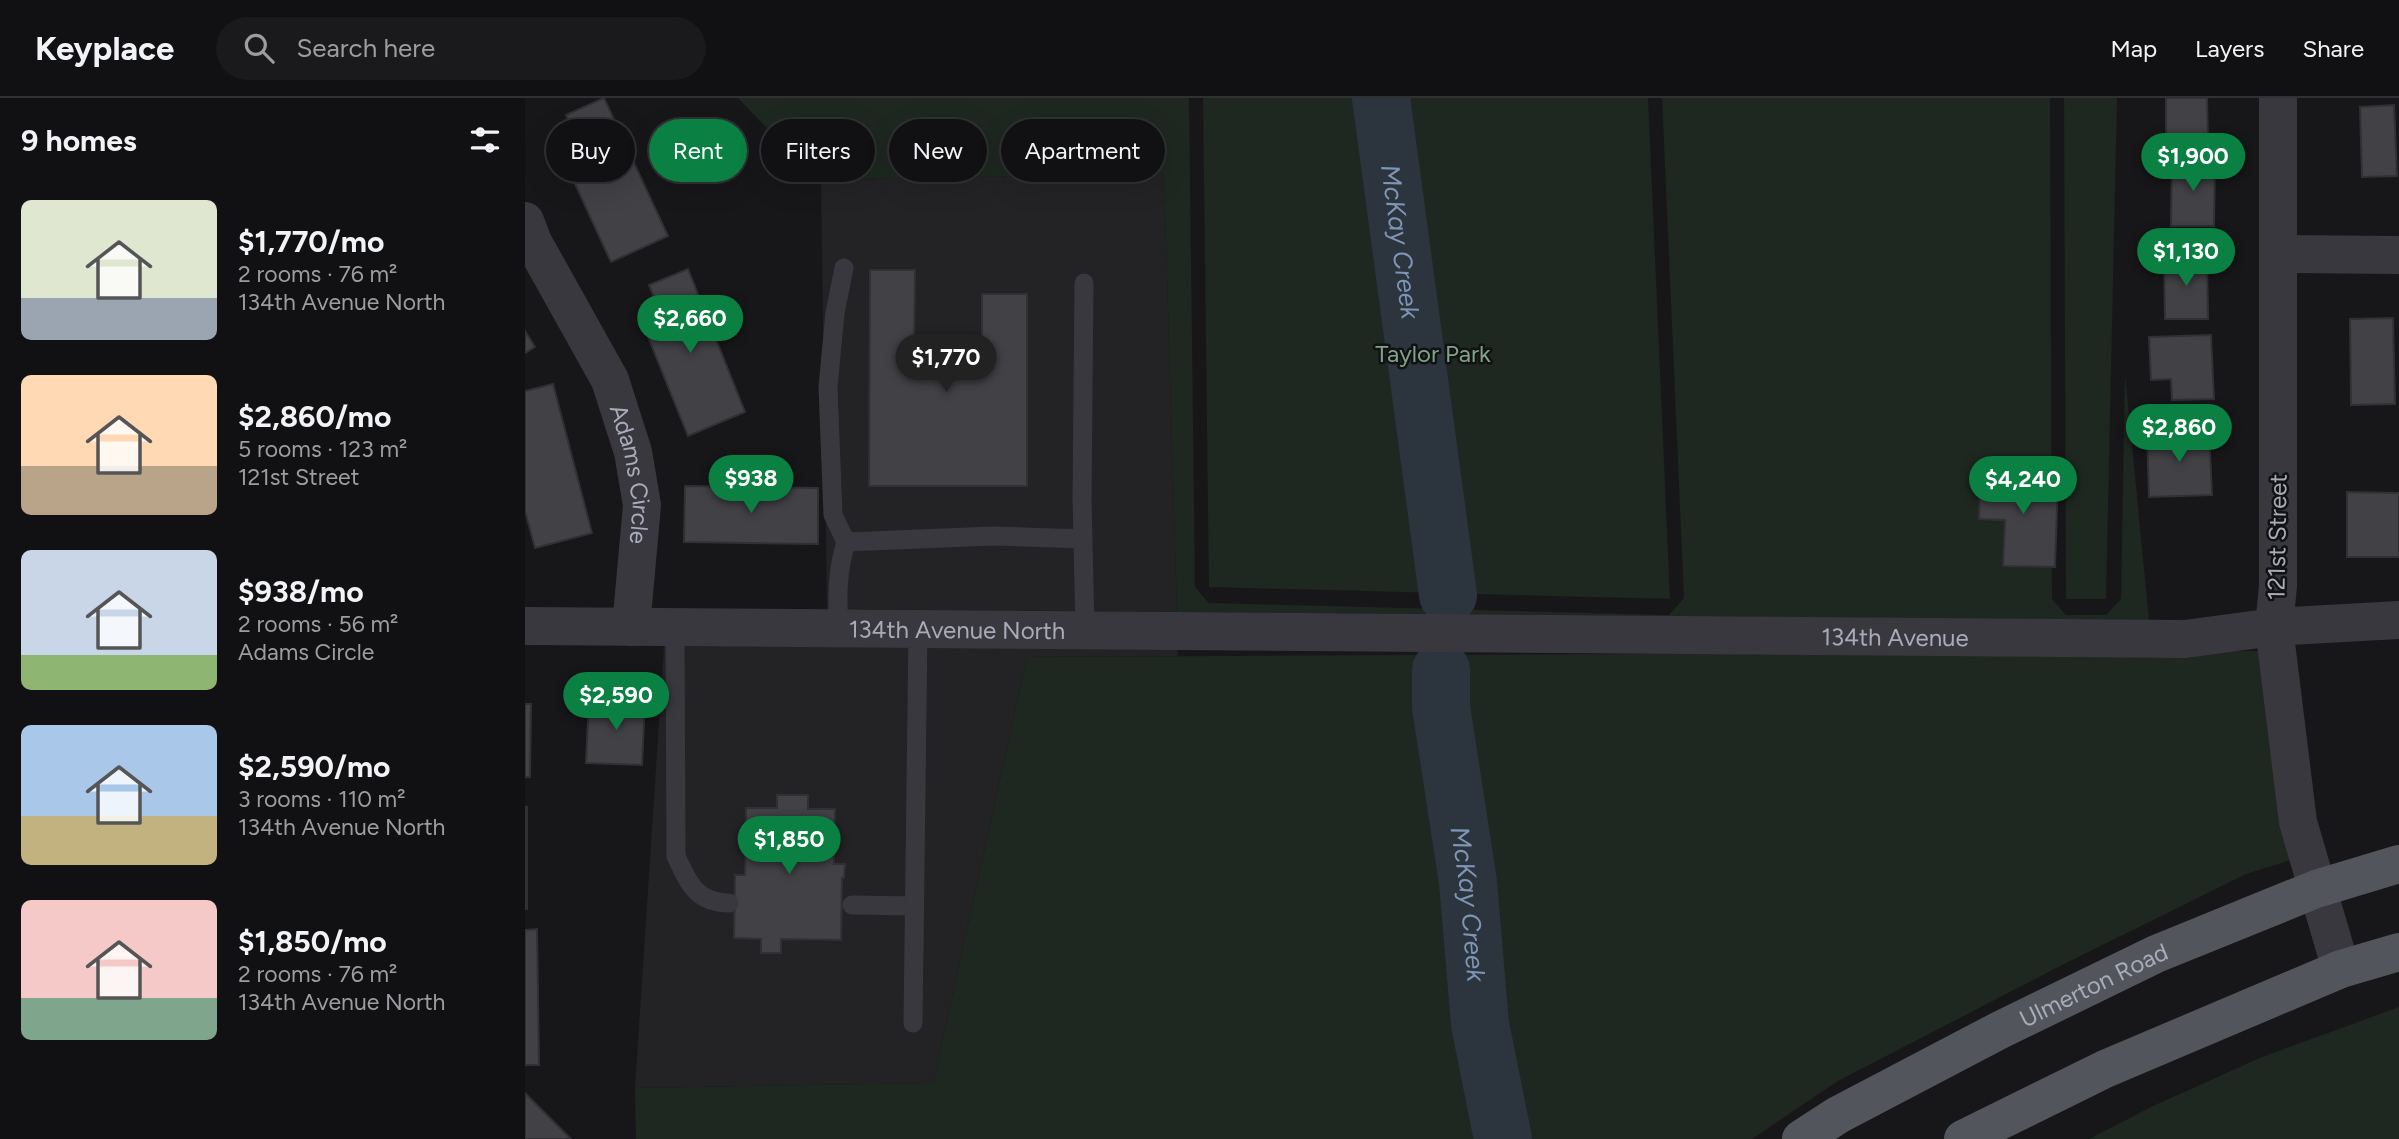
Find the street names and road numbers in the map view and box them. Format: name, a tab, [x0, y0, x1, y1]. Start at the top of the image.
street label: Adams Circle	[604, 401, 656, 545]
street label: 121st Street	[2261, 473, 2293, 601]
street label: 134th Avenue North	[849, 614, 1065, 645]
street label: 134th Avenue	[1821, 622, 1969, 652]
street label: Ulmerton Road	[2015, 936, 2172, 1033]

